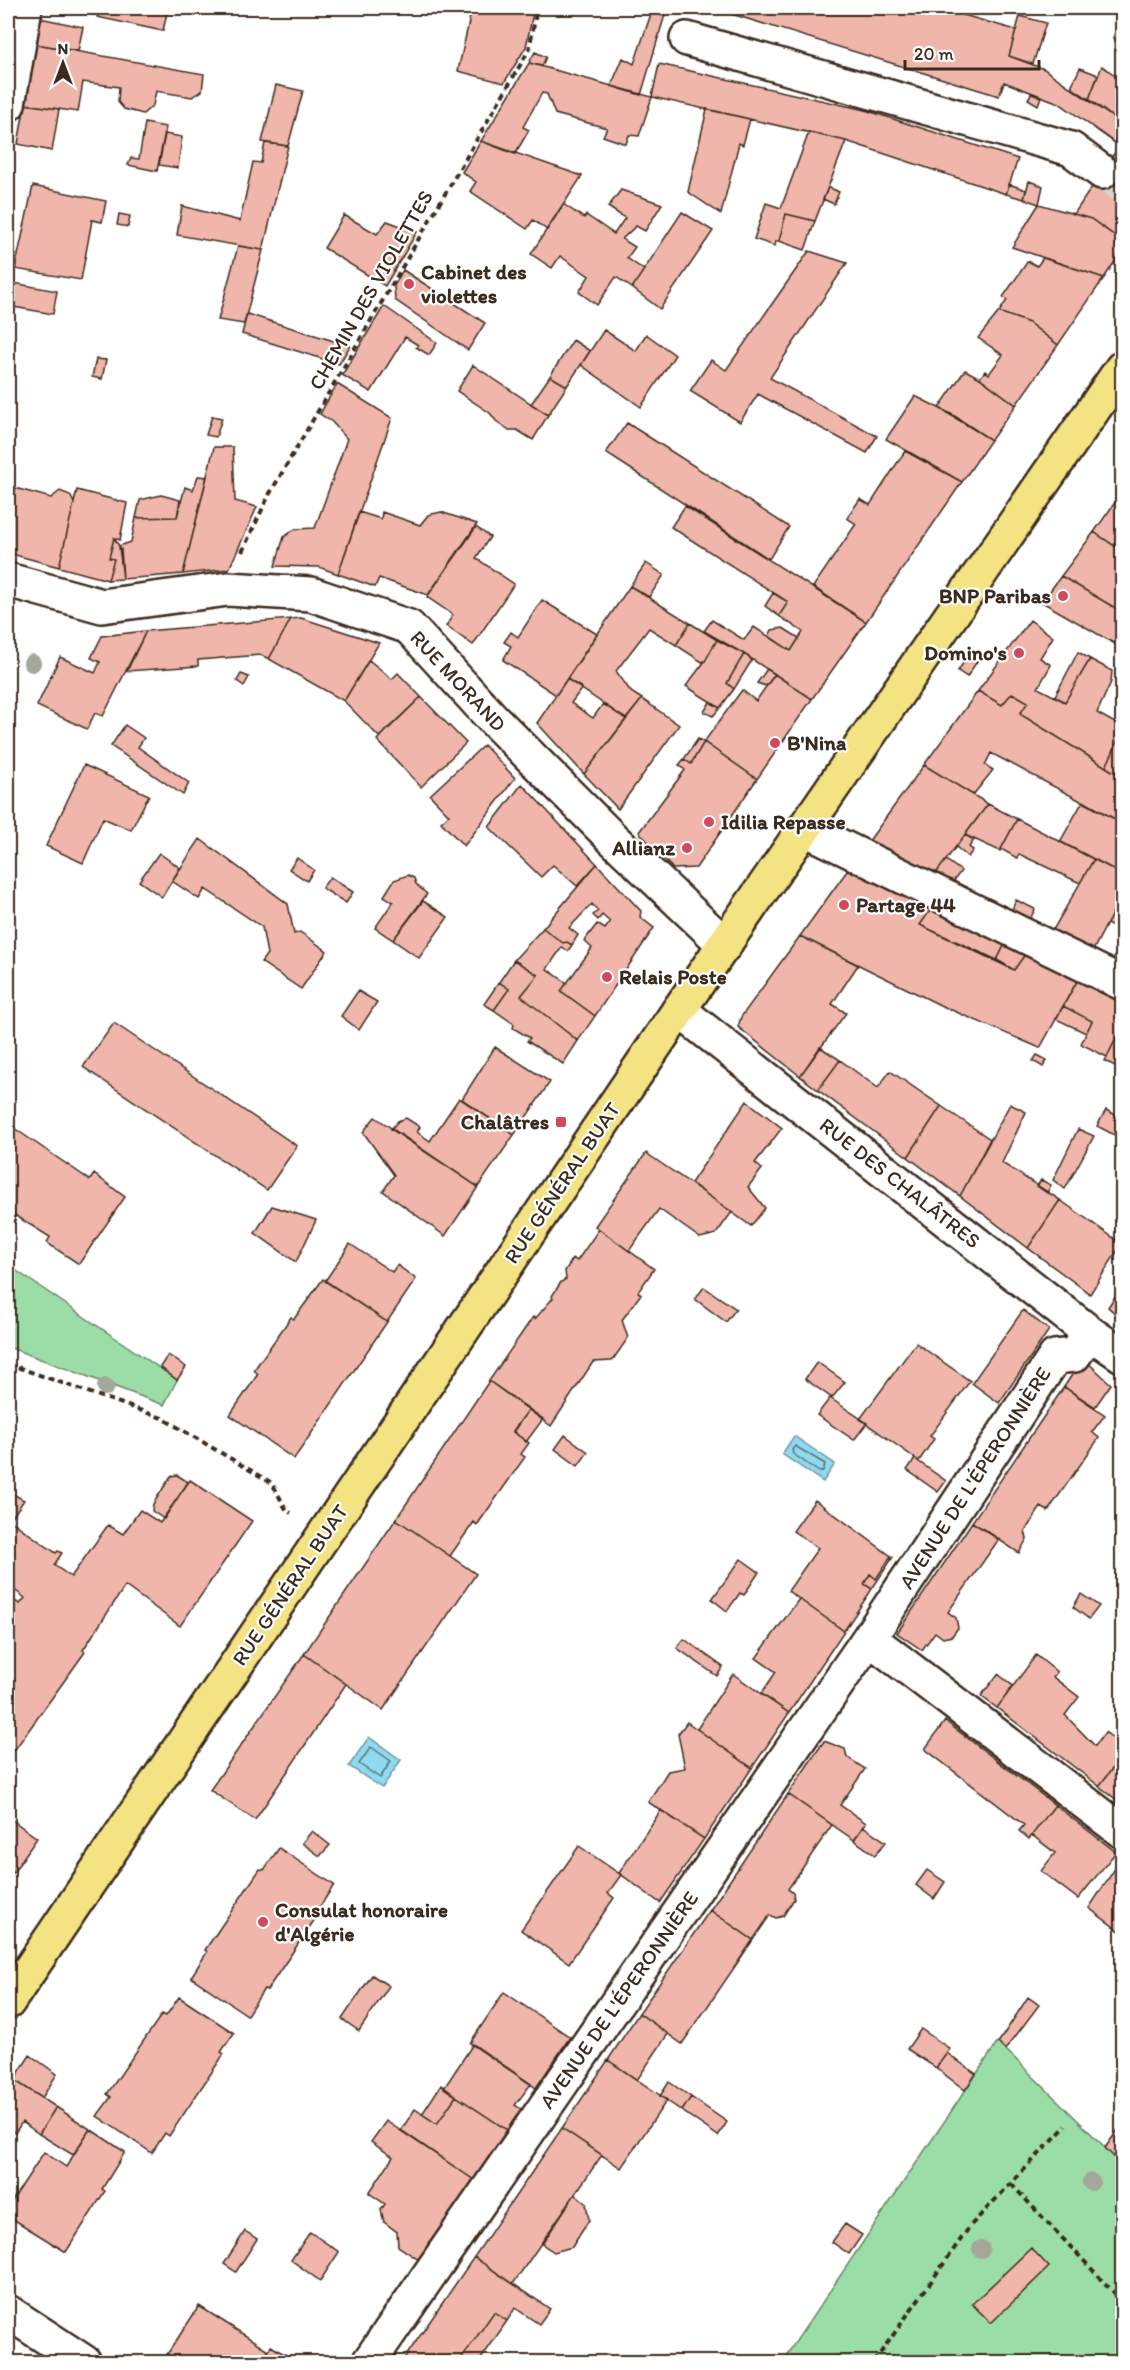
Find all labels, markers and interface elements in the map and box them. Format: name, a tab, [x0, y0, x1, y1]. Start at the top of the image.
north arrow	[33, 33, 93, 93]
scale bar	[905, 33, 1038, 71]
text: N	[58, 39, 68, 58]
text: 20 m	[914, 43, 954, 65]
street label: CHEMIN DES VIOLETTES	[303, 185, 438, 394]
place label: Cabinet des violettes	[421, 259, 527, 308]
marker: Cabinet des violettes	[402, 277, 416, 291]
place label: BNP Paribas	[939, 583, 1051, 608]
marker: BNP Paribas	[1056, 589, 1070, 603]
street label: RUE MORAND	[405, 625, 512, 736]
place label: Domino's	[924, 640, 1007, 665]
marker: Domino's	[1012, 646, 1026, 660]
place label: B'Nina	[787, 730, 847, 755]
marker: B'Nina	[768, 736, 782, 750]
place label: Idilia Repasse	[721, 809, 846, 835]
marker: Idilia Repasse	[702, 815, 716, 829]
place label: Allianz	[611, 835, 675, 860]
marker: Allianz	[680, 841, 694, 855]
place label: Partage 44	[856, 892, 956, 918]
marker: Partage 44	[837, 898, 851, 912]
place label: Relais Poste	[619, 964, 727, 989]
marker: Relais Poste	[600, 970, 614, 984]
street label: RUE GÉNÉRAL BUAT	[498, 1097, 625, 1268]
place label: Chalâtres	[461, 1109, 549, 1134]
street label: RUE DES CHALÂTRES	[815, 1112, 986, 1253]
marker: Chalâtres	[554, 1115, 568, 1129]
street label: AVENUE DE L'ÉPERONNIÈRE	[893, 1362, 1056, 1593]
street label: RUE GÉNÉRAL BUAT	[226, 1499, 353, 1670]
street label: AVENUE DE L'ÉPERONNIÈRE	[534, 1886, 703, 2113]
place label: Consulat honoraire d'Algérie	[275, 1897, 448, 1947]
marker: Consulat honoraire d'Algérie	[256, 1915, 270, 1929]

